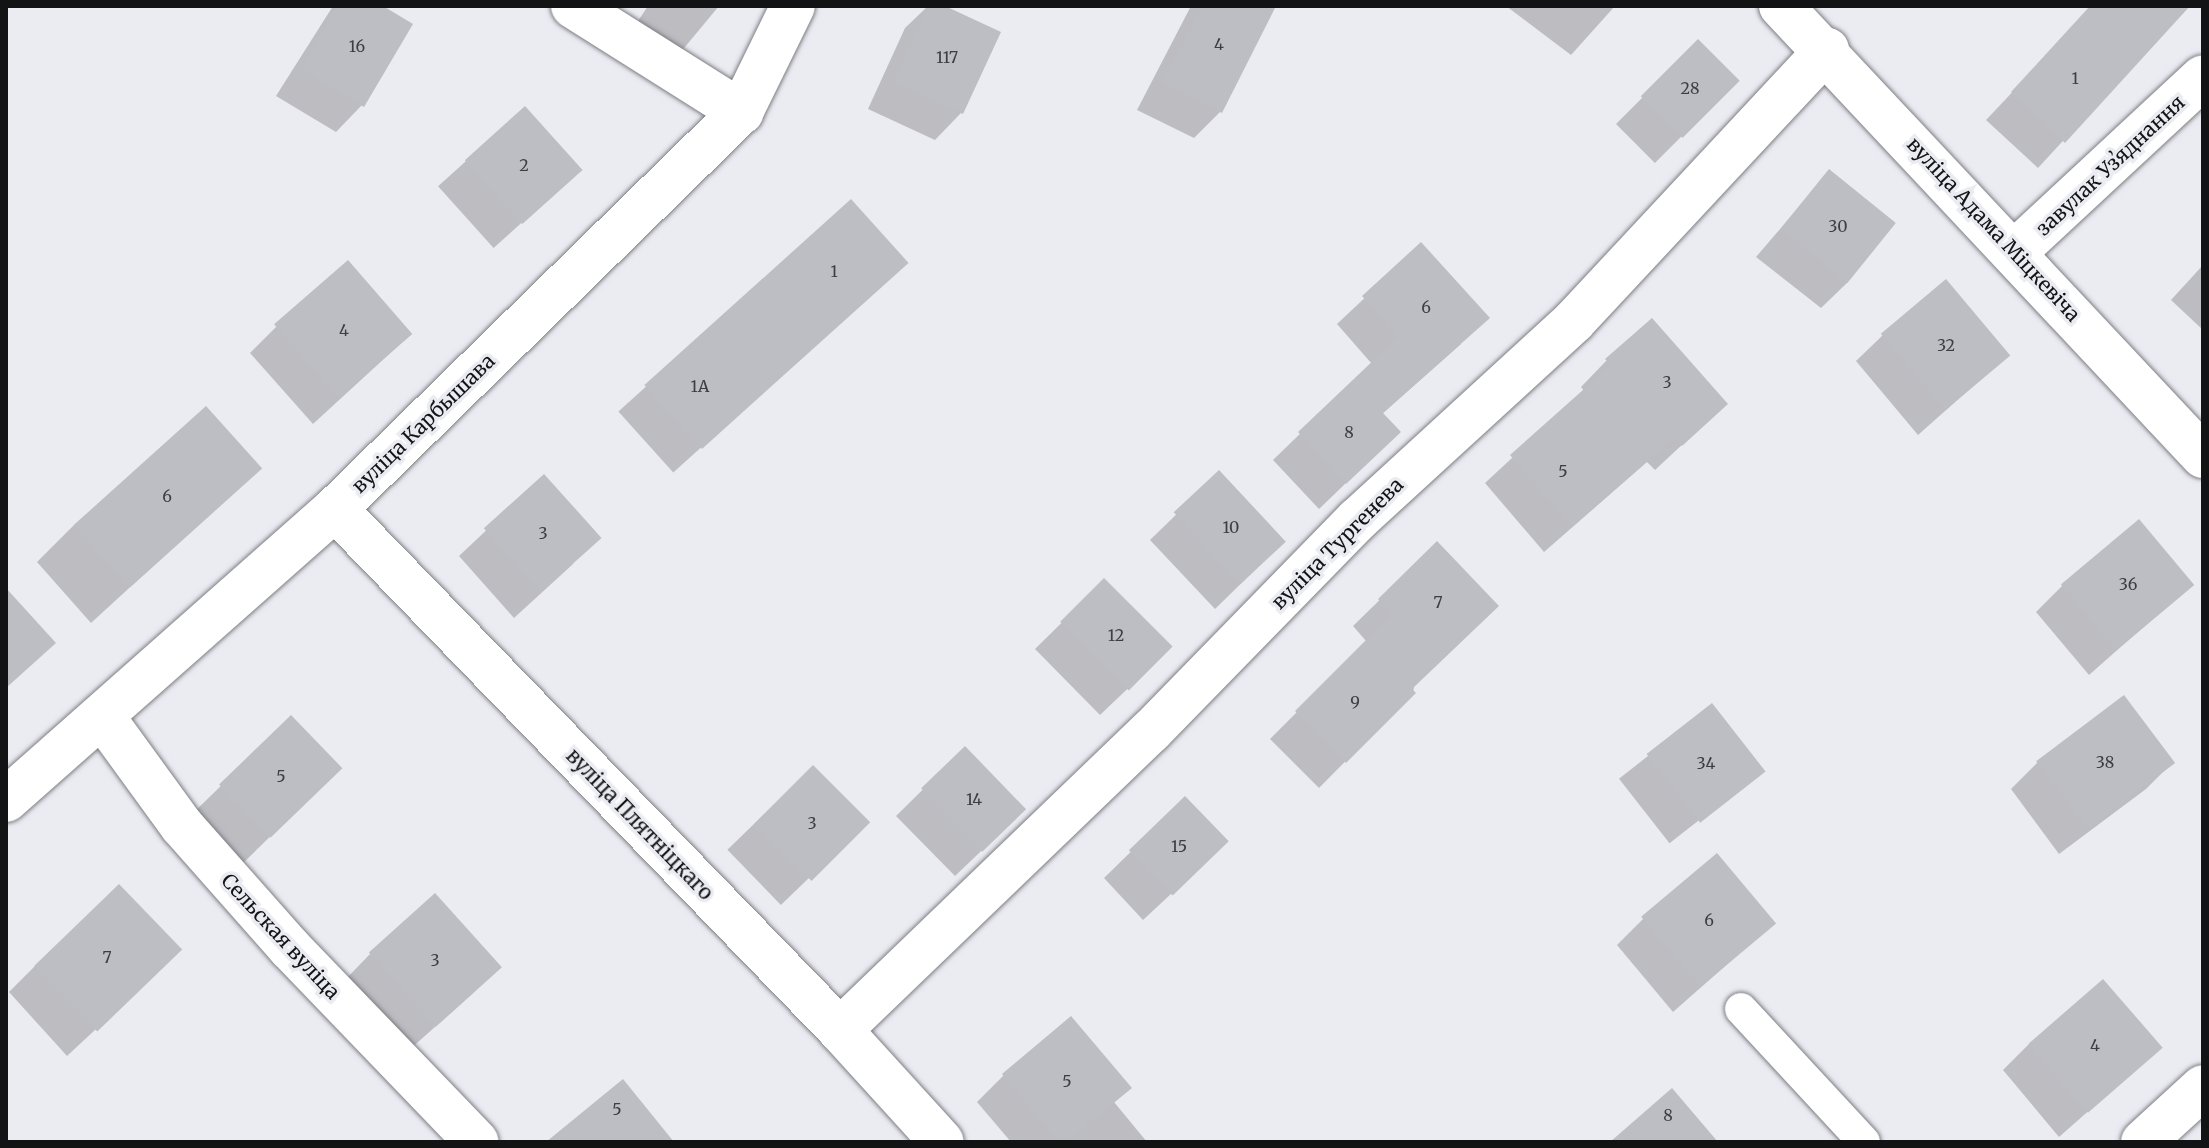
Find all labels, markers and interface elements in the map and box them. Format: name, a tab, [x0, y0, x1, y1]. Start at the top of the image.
house number: 4	[1214, 34, 1224, 54]
house number: 16	[349, 36, 365, 56]
house number: 117	[936, 47, 958, 67]
house number: 1	[2071, 68, 2079, 88]
house number: 28	[1681, 78, 1699, 98]
street label: завулак Узʼяднання	[2031, 90, 2189, 240]
street label: вуліца Адама Міцкевіча	[1902, 132, 2086, 326]
house number: 2	[519, 155, 529, 175]
house number: 30	[1828, 216, 1848, 236]
house number: 1	[830, 261, 838, 281]
house number: 6	[1421, 297, 1431, 317]
house number: 4	[339, 320, 349, 340]
house number: 32	[1937, 335, 1955, 355]
street label: вуліца Карбышава	[347, 349, 499, 497]
house number: 3	[1662, 372, 1672, 392]
house number: 1А	[691, 376, 709, 396]
house number: 8	[1344, 422, 1354, 442]
house number: 5	[1558, 461, 1568, 481]
street label: вуліца Тургенева	[1266, 472, 1408, 614]
house number: 6	[162, 486, 172, 506]
house number: 10	[1223, 517, 1239, 537]
house number: 3	[538, 523, 548, 543]
house number: 36	[2119, 574, 2137, 594]
house number: 7	[1433, 592, 1443, 612]
house number: 12	[1108, 625, 1124, 645]
house number: 9	[1350, 692, 1360, 712]
street label: вуліца Плятніцкаго	[562, 743, 718, 905]
house number: 38	[2096, 752, 2114, 772]
house number: 34	[1697, 753, 1715, 773]
house number: 5	[276, 766, 286, 786]
house number: 14	[966, 789, 982, 809]
house number: 3	[807, 813, 817, 833]
house number: 15	[1171, 836, 1187, 856]
street label: Сельская вуліца	[217, 868, 345, 1004]
house number: 6	[1704, 910, 1714, 930]
house number: 7	[102, 947, 112, 967]
house number: 3	[430, 950, 440, 970]
house number: 4	[2090, 1035, 2100, 1055]
house number: 5	[1062, 1071, 1072, 1091]
house number: 5	[612, 1099, 622, 1119]
house number: 8	[1663, 1105, 1673, 1125]

